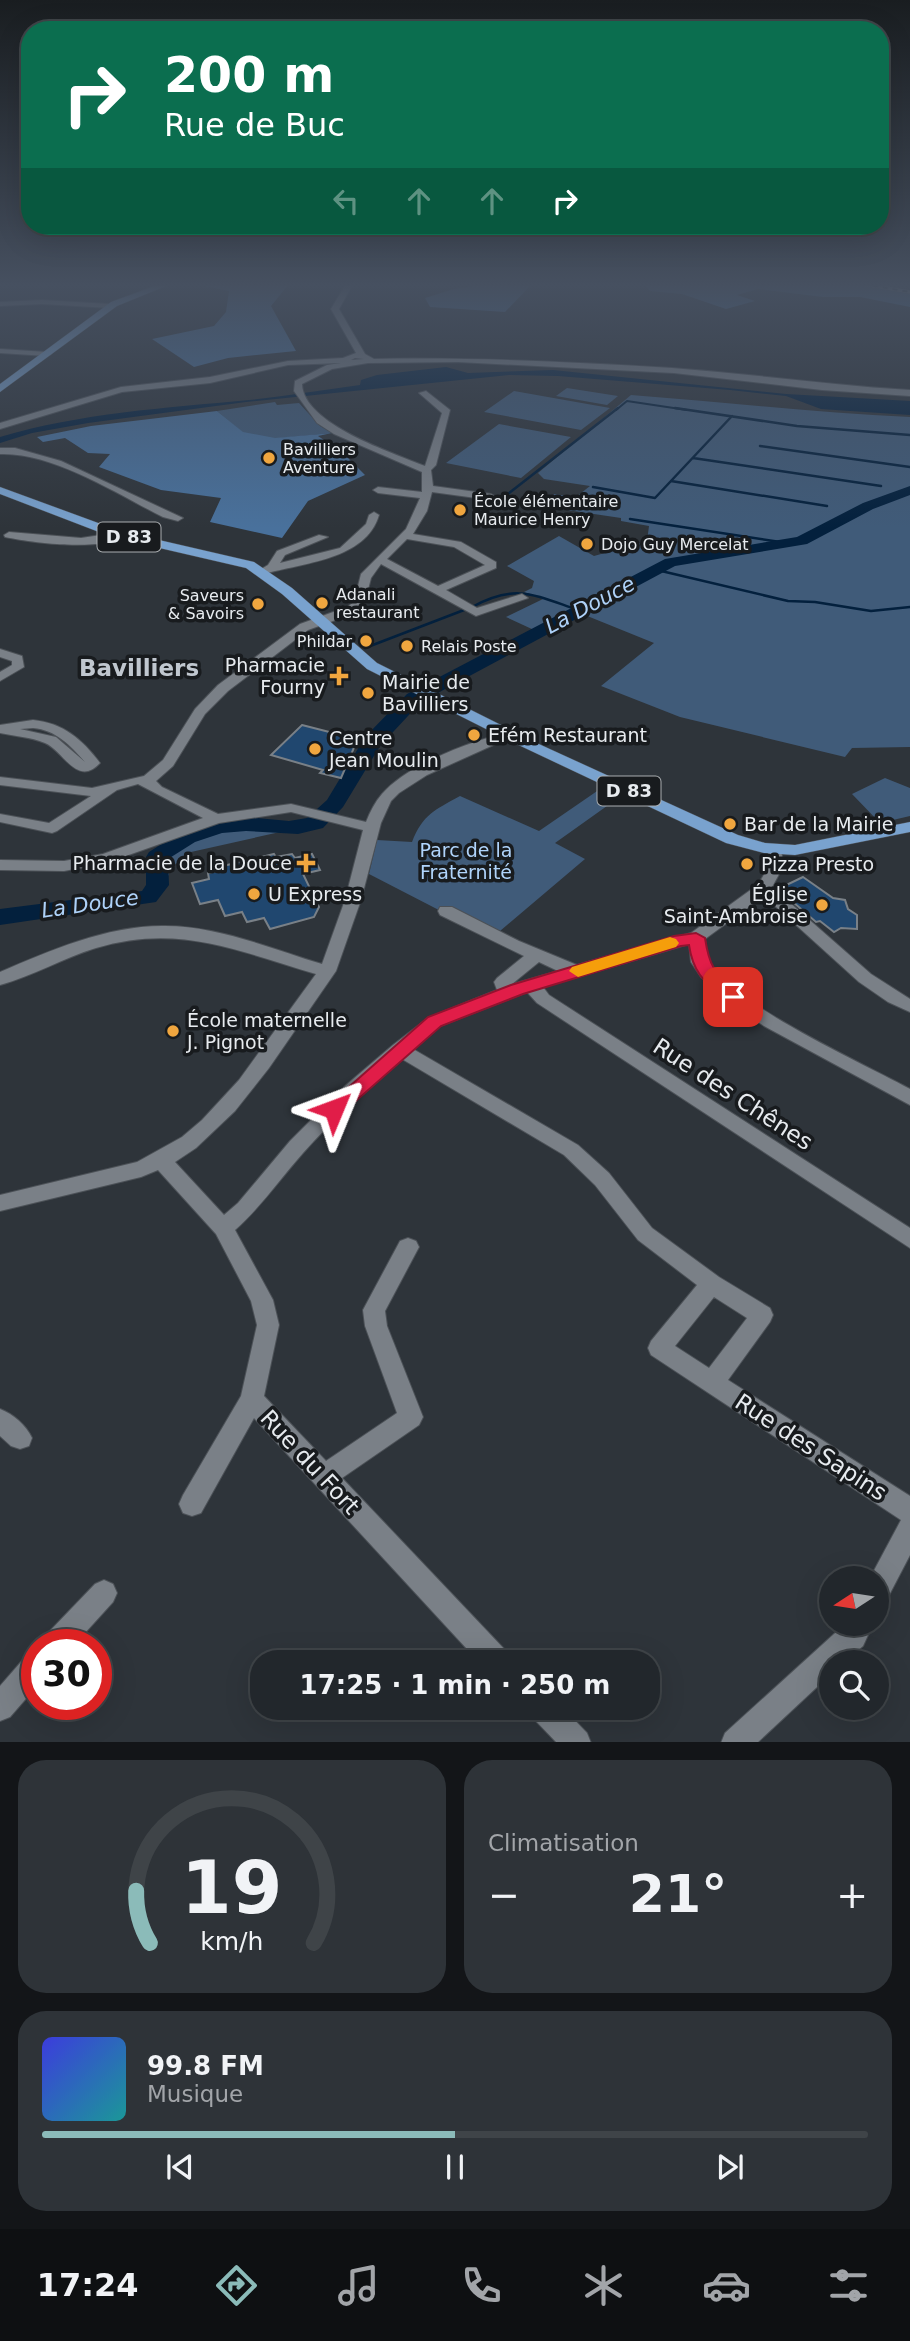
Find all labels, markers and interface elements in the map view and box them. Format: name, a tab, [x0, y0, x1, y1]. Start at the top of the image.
text: 200 m	[164, 47, 334, 104]
icon: right	[49, 49, 140, 140]
text: Rue de Buc	[164, 106, 345, 144]
icon: left	[327, 182, 365, 220]
icon: ahead	[400, 182, 438, 220]
icon: ahead	[473, 182, 511, 220]
icon: right	[546, 182, 584, 220]
place label: Bavilliers Aventure	[283, 440, 356, 477]
marker: Bavilliers Aventure	[261, 450, 277, 466]
place label: École élémentaire Maurice Henry	[474, 492, 618, 529]
marker: École élémentaire Maurice Henry	[452, 502, 468, 518]
road number: D 83	[97, 522, 160, 552]
place label: Dojo Guy Mercelat	[601, 535, 749, 554]
marker: Dojo Guy Mercelat	[579, 536, 595, 552]
water label: La Douce	[541, 571, 639, 639]
place label: Adanali restaurant	[336, 585, 419, 622]
place label: Saveurs & Savoirs	[168, 586, 244, 623]
marker: Adanali restaurant	[314, 595, 330, 611]
marker: Saveurs & Savoirs	[250, 596, 266, 612]
place label: Phildar	[297, 632, 352, 651]
marker: Phildar	[358, 633, 374, 649]
place label: Relais Poste	[421, 637, 517, 656]
marker: Relais Poste	[399, 638, 415, 654]
place label: Pharmacie Fourny	[225, 654, 325, 698]
district label: Bavilliers	[79, 655, 199, 681]
marker: Pharmacie Fourny	[331, 668, 347, 684]
place label: Mairie de Bavilliers	[382, 671, 470, 715]
marker: Mairie de Bavilliers	[360, 685, 376, 701]
place label: Efém Restaurant	[488, 724, 647, 746]
place label: Centre Jean Moulin	[328, 727, 439, 771]
marker: Efém Restaurant	[466, 727, 482, 743]
marker: Centre Jean Moulin	[307, 741, 323, 757]
road number: D 83	[598, 776, 660, 806]
place label: Bar de la Mairie	[744, 813, 893, 835]
marker: Bar de la Mairie	[722, 816, 738, 832]
park label: Parc de la Fraternité	[420, 839, 512, 883]
place label: Pharmacie de la Douce	[73, 852, 292, 874]
place label: Pizza Presto	[761, 853, 874, 875]
marker: Pharmacie de la Douce	[298, 855, 314, 871]
marker: Pizza Presto	[739, 856, 755, 872]
place label: U Express	[268, 883, 362, 905]
place label: Église Saint-Ambroise	[664, 883, 808, 927]
water label: La Douce	[40, 885, 140, 923]
marker: U Express	[246, 886, 262, 902]
marker: Église Saint-Ambroise	[814, 897, 830, 913]
pin	[703, 967, 763, 1027]
icon: arrive	[714, 978, 752, 1016]
place label: École maternelle J. Pignot	[186, 1009, 347, 1053]
marker: École maternelle J. Pignot	[165, 1023, 181, 1039]
street label: Rue des Chênes	[649, 1033, 817, 1155]
position arrow	[297, 1072, 371, 1146]
street label: Rue des Sapins	[730, 1388, 892, 1506]
street label: Rue du Fort	[255, 1405, 365, 1519]
north arrow	[819, 1566, 889, 1636]
map controls	[819, 1566, 889, 1720]
speed limit sign: 30	[21, 1629, 112, 1720]
button: search	[819, 1650, 889, 1720]
text: 17:25 · 1 min · 250 m	[300, 1670, 610, 1700]
text: Climatisation	[488, 1830, 639, 1856]
text: 19	[181, 1845, 283, 1930]
text: 21°	[629, 1864, 727, 1924]
text: −	[488, 1873, 520, 1917]
text: +	[836, 1873, 868, 1917]
text: km/h	[200, 1926, 264, 1955]
text: 99.8 FM	[147, 2051, 264, 2081]
text: Musique	[147, 2081, 243, 2107]
icon: previous	[161, 2148, 199, 2186]
icon: pause	[436, 2148, 474, 2186]
icon: next	[711, 2148, 749, 2186]
icon: directions	[212, 2261, 261, 2310]
icon: music	[334, 2261, 383, 2310]
icon: phone	[457, 2261, 506, 2310]
icon: climate	[579, 2261, 628, 2310]
icon: car	[702, 2261, 751, 2310]
icon: filters	[824, 2261, 873, 2310]
text: 17:24	[37, 2266, 139, 2304]

